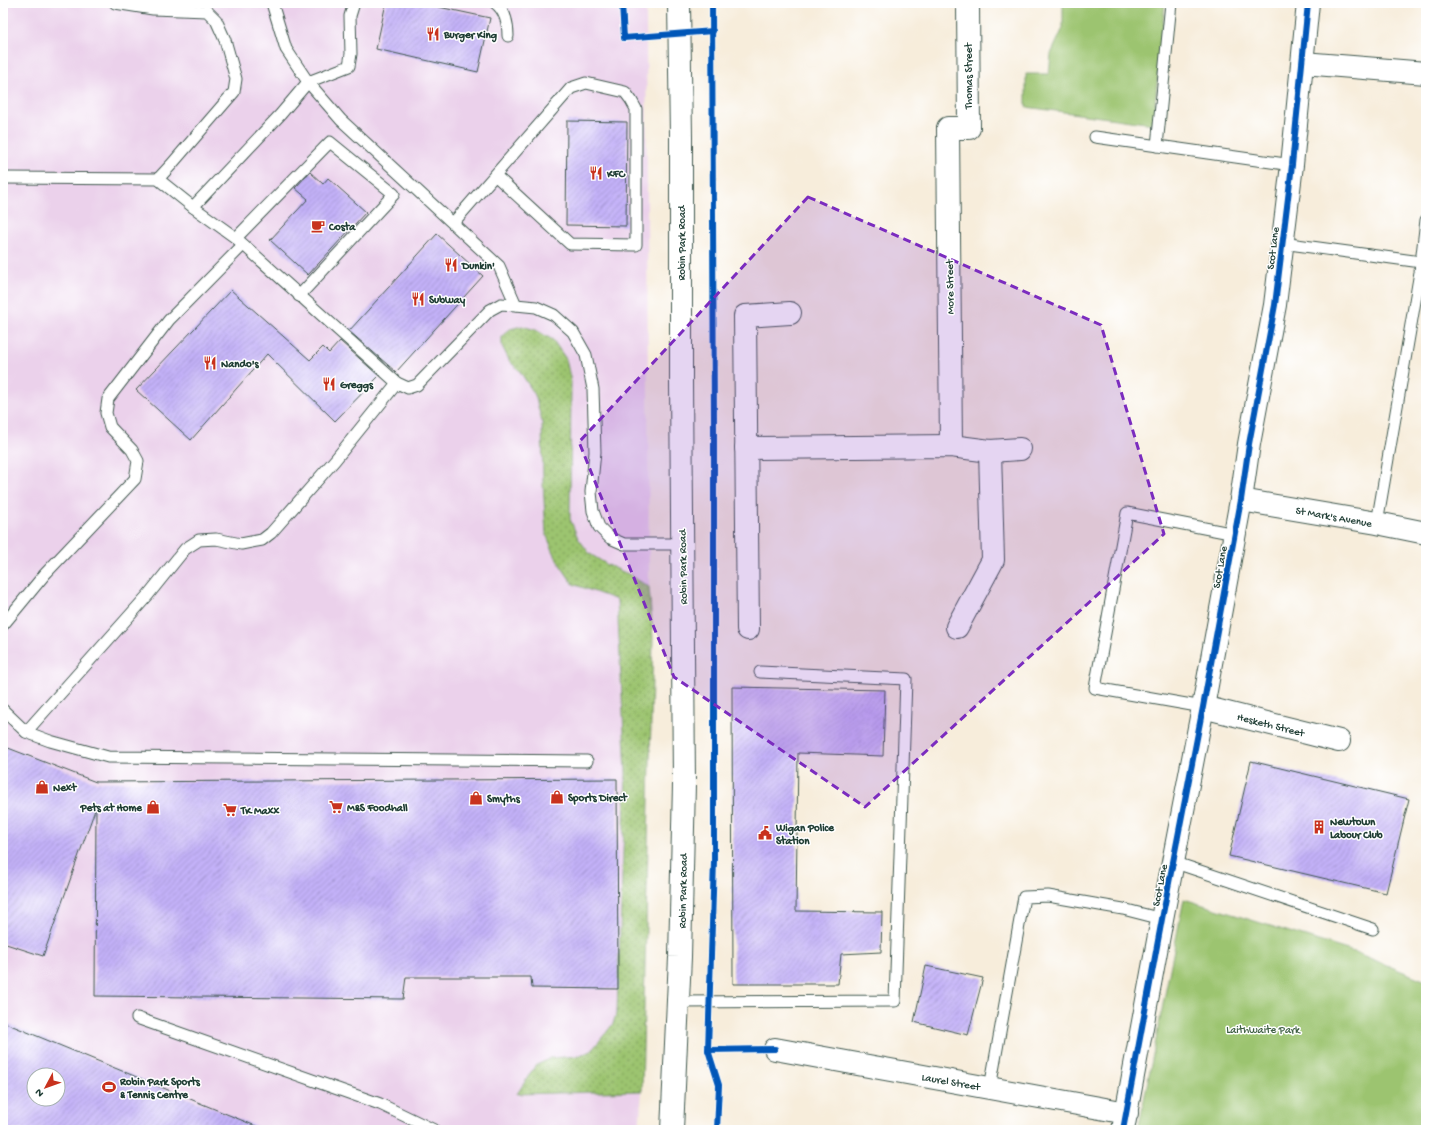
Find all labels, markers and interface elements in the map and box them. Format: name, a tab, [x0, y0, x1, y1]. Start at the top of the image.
restaurant icon: Burger King	[425, 26, 441, 42]
place label: Burger King	[443, 30, 498, 43]
street label: Thomas Street	[964, 42, 976, 110]
restaurant icon: KFC	[588, 165, 604, 181]
place label: KFC	[606, 169, 626, 181]
street label: Robin Park Road	[677, 204, 689, 281]
cafe icon: Costa	[310, 218, 326, 234]
place label: Costa	[328, 221, 356, 234]
street label: Scot Lane	[1265, 226, 1283, 270]
restaurant icon: Dunkin'	[443, 257, 459, 273]
street label: More Street	[944, 258, 957, 314]
place label: Dunkin'	[461, 261, 495, 273]
restaurant icon: Subway	[410, 291, 426, 307]
place label: Subway	[429, 295, 466, 307]
restaurant icon: Nando's	[202, 355, 218, 371]
place label: Nando's	[221, 359, 259, 371]
restaurant icon: Greggs	[321, 376, 337, 392]
place label: Greggs	[340, 380, 374, 393]
street label: St Mark's Avenue	[1295, 505, 1373, 531]
street label: Robin Park Road	[677, 528, 691, 605]
street label: Scot Lane	[1211, 545, 1231, 589]
street label: Hesketh Street	[1236, 712, 1307, 740]
shop icon: Next	[34, 779, 50, 795]
place label: Next	[53, 782, 78, 795]
shop icon: Sports Direct	[549, 789, 565, 805]
shop icon: Smyths	[468, 790, 484, 806]
place label: Sports Direct	[568, 792, 628, 805]
place label: Smyths	[487, 793, 521, 806]
shop icon: Pets at Home	[145, 799, 161, 815]
supermarket icon: M&S Foodhall	[328, 799, 344, 815]
place label: Pets at Home	[79, 802, 143, 815]
supermarket icon: TK Maxx	[222, 802, 238, 818]
place label: M&S Foodhall	[347, 803, 408, 815]
place label: TK Maxx	[240, 806, 279, 818]
place label: Newtown Labour Club	[1330, 816, 1383, 842]
building icon: Newtown Labour Club	[1311, 819, 1327, 835]
place label: Wigan Police Station	[775, 823, 835, 848]
public building icon: Wigan Police Station	[757, 825, 773, 841]
street label: Robin Park Road	[677, 852, 691, 929]
street label: Scot Lane	[1151, 863, 1171, 907]
park label: Laithwaite Park	[1226, 1025, 1301, 1037]
north arrow	[26, 1067, 66, 1107]
street label: Laurel Street	[920, 1072, 982, 1094]
place label: Robin Park Sports & Tennis Centre	[119, 1076, 201, 1102]
sports icon: Robin Park Sports & Tennis Centre	[101, 1079, 117, 1095]
text: N	[33, 1086, 47, 1099]

